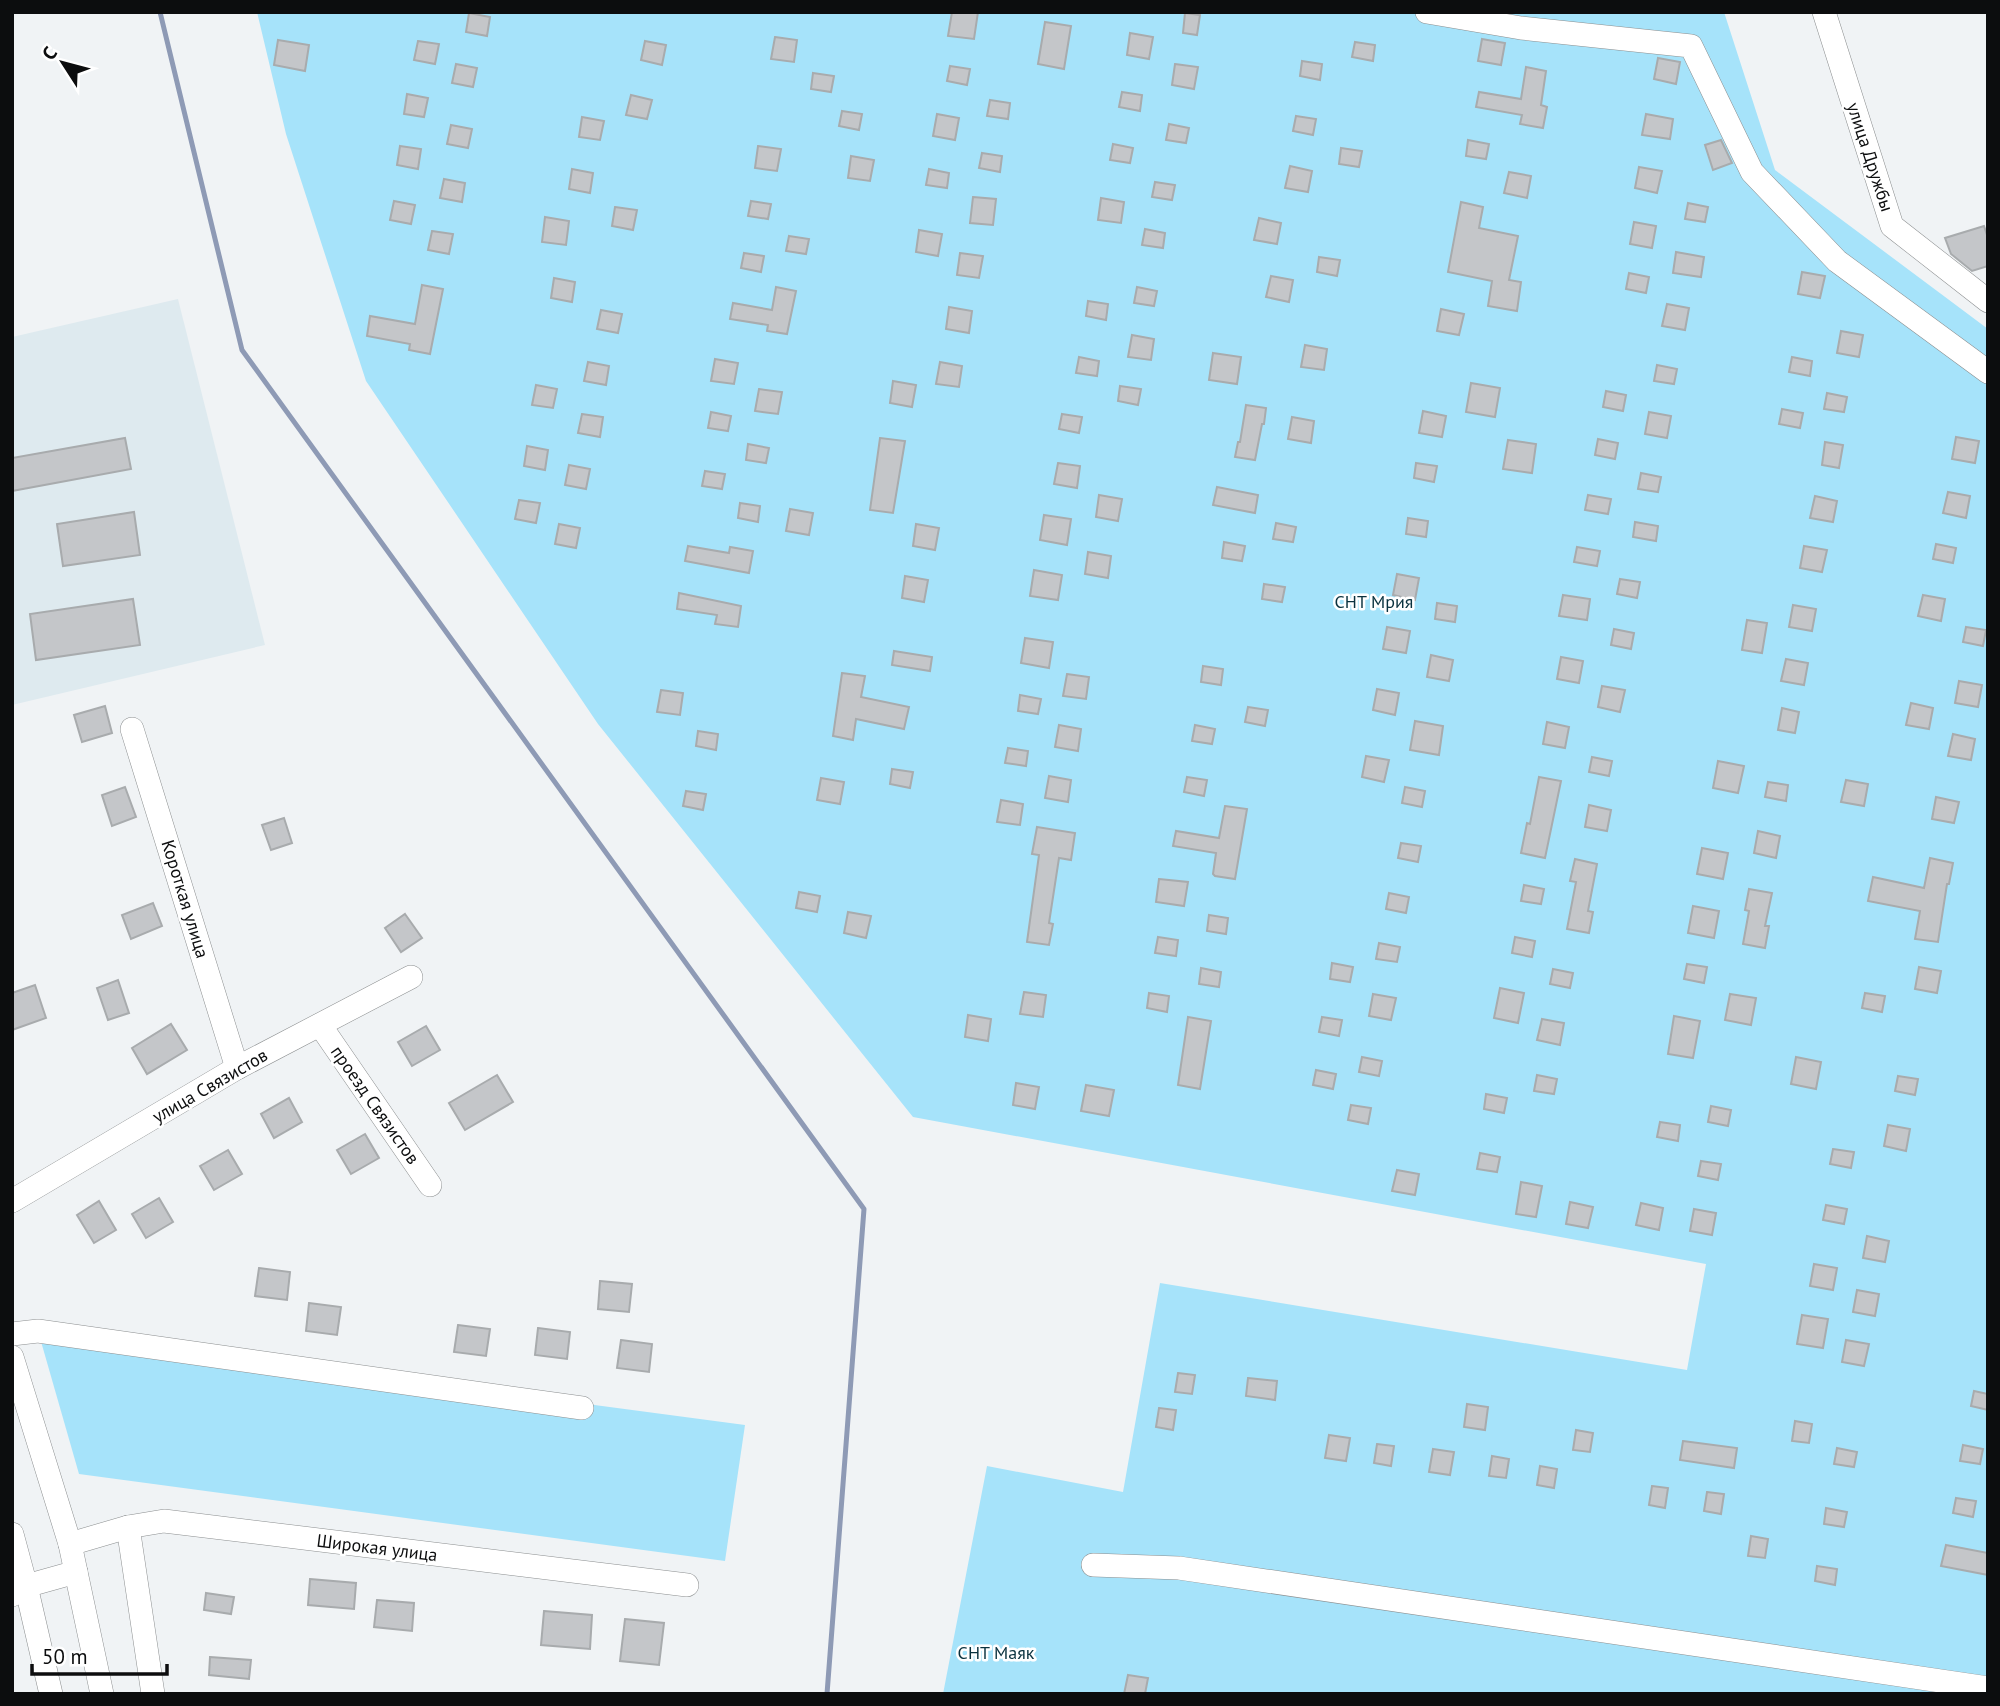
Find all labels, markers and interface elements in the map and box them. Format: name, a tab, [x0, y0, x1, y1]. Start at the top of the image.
north arrow	[28, 28, 98, 98]
text: С	[36, 41, 62, 64]
street label: улица Дружбы	[1842, 99, 1899, 214]
park label: СНТ Мрия	[1335, 590, 1413, 613]
street label: Короткая улица	[157, 837, 214, 961]
street label: проезд Связистов	[326, 1041, 425, 1168]
street label: улица Связистов	[148, 1043, 272, 1128]
street label: Широкая улица	[315, 1529, 439, 1566]
scale bar	[32, 1632, 166, 1676]
park label: СНТ Маяк	[958, 1641, 1035, 1664]
text: 50 m	[42, 1643, 88, 1670]

